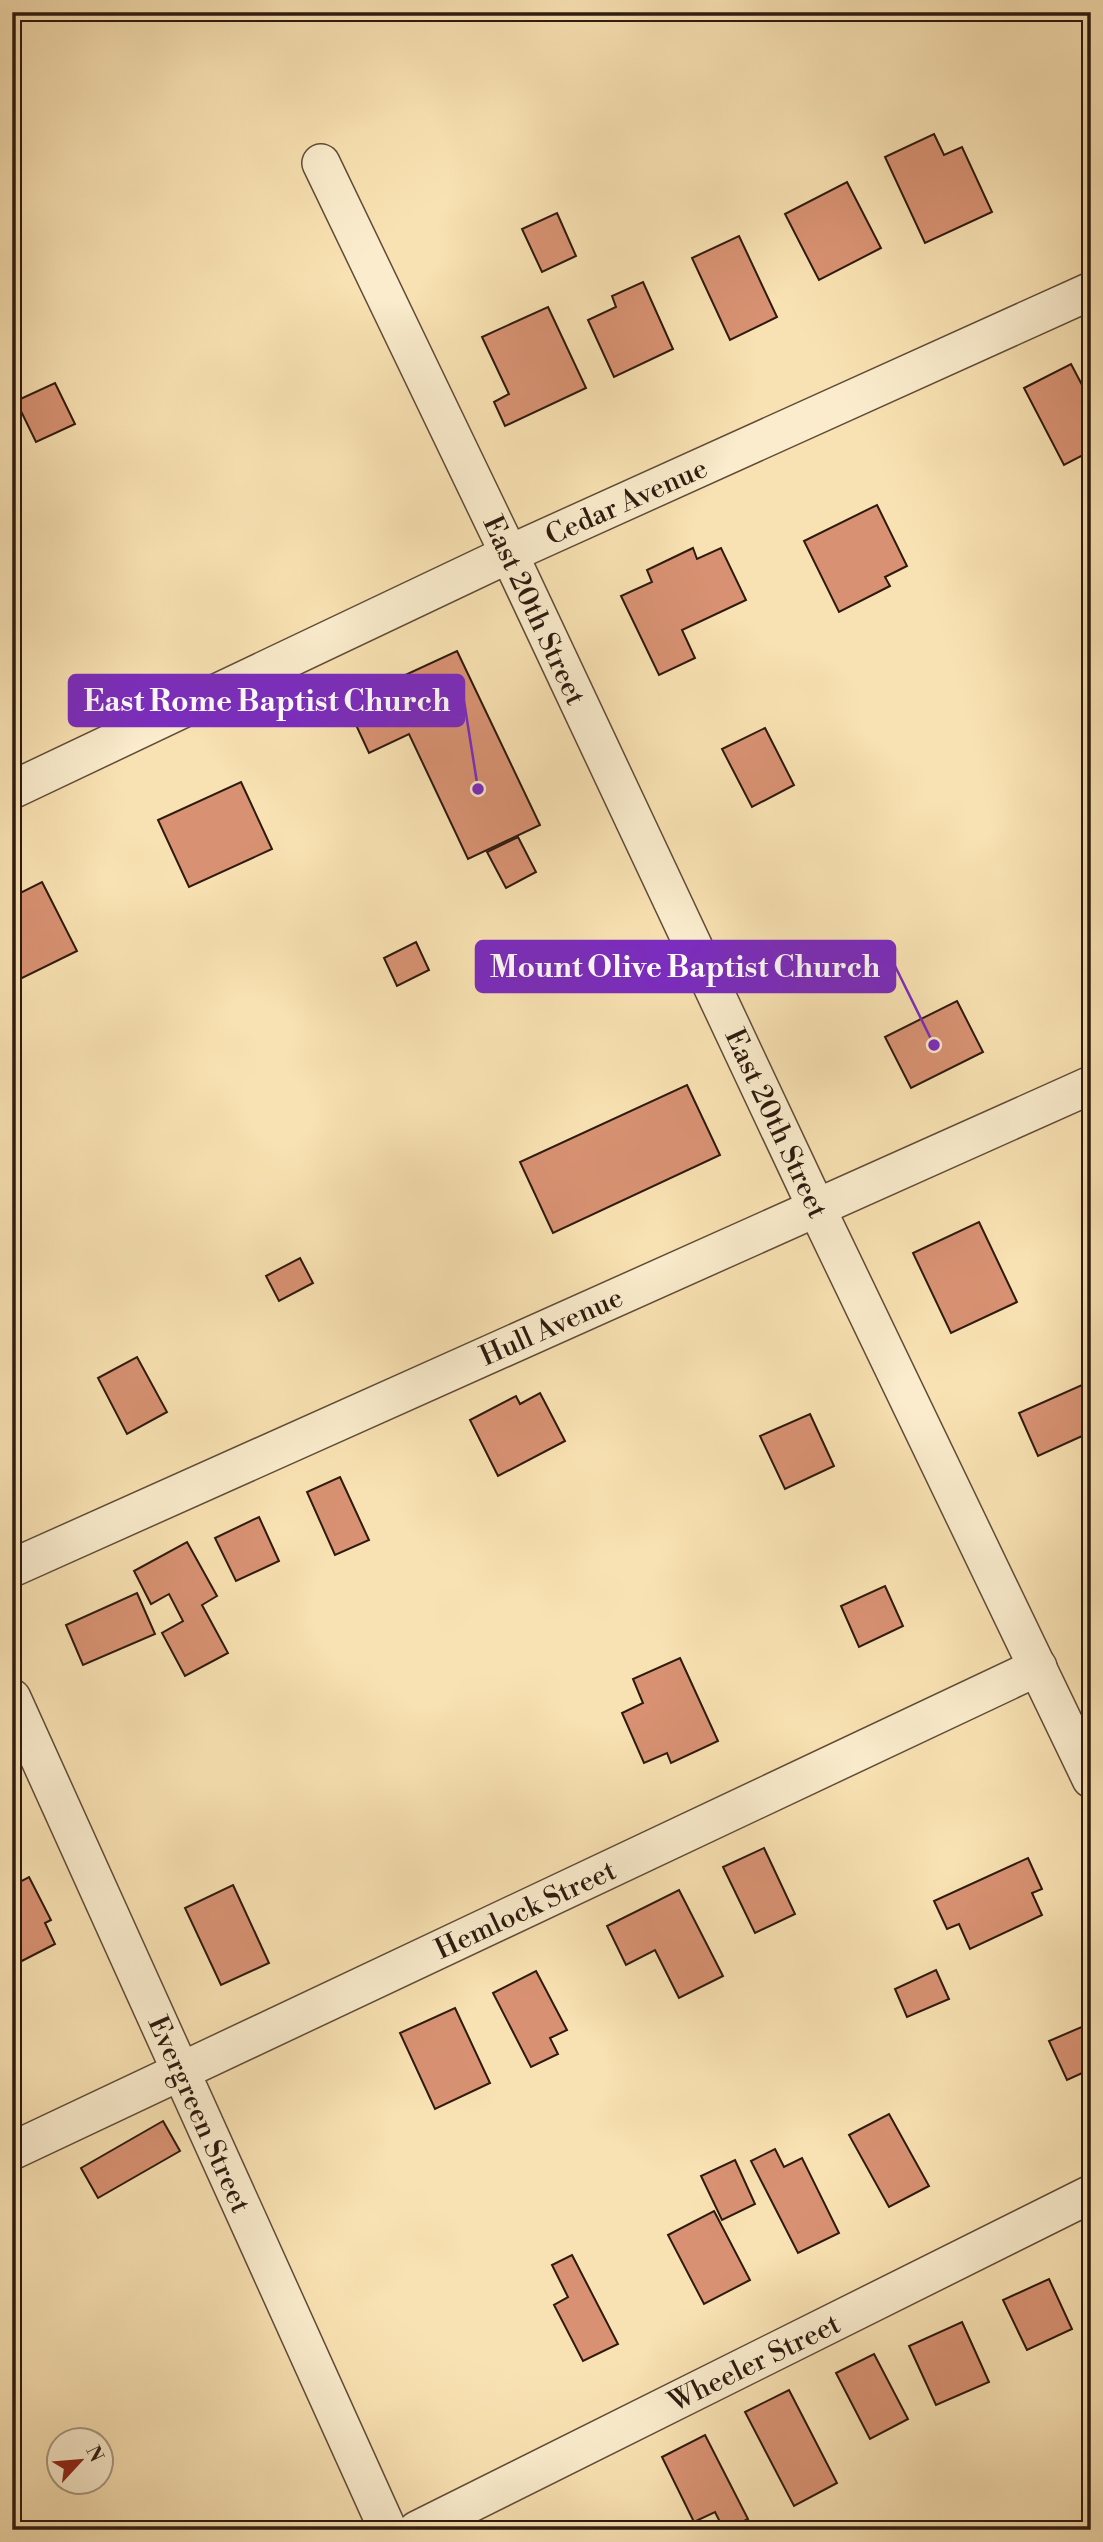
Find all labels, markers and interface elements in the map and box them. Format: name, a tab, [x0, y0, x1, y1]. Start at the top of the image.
street label: Cedar Avenue	[540, 451, 713, 554]
street label: East 20th Street	[474, 510, 593, 711]
callout: East Rome Baptist Church	[69, 675, 464, 726]
text: East Rome Baptist Church	[83, 683, 451, 721]
callout: Mount Olive Baptist Church	[476, 941, 895, 992]
text: Mount Olive Baptist Church	[490, 949, 881, 987]
street label: East 20th Street	[716, 1023, 835, 1224]
street label: Hull Avenue	[475, 1280, 629, 1374]
street label: Hemlock Street	[430, 1853, 622, 1968]
street label: Evergreen Street	[140, 2011, 258, 2219]
street label: Wheeler Street	[662, 2307, 846, 2420]
north arrow	[46, 2426, 116, 2496]
text: N	[80, 2442, 108, 2466]

